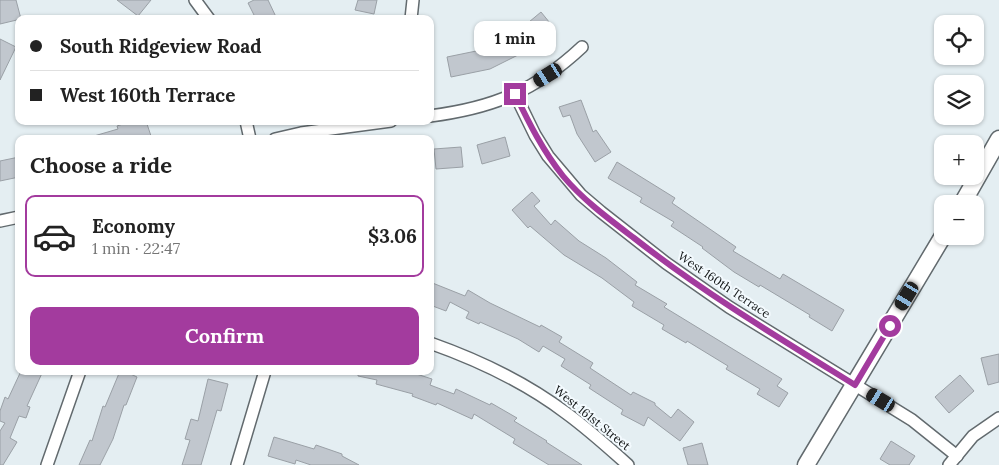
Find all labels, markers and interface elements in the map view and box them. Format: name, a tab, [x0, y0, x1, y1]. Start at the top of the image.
map controls	[934, 15, 984, 245]
button: locate	[934, 15, 984, 65]
callout: 1 min	[474, 22, 556, 56]
text: 1 min	[495, 28, 535, 48]
text: South Ridgeview Road	[60, 34, 262, 58]
car	[531, 61, 564, 89]
button: layers	[934, 75, 984, 125]
text: West 160th Terrace	[60, 83, 235, 107]
route end	[504, 83, 526, 105]
button: +	[934, 135, 984, 185]
text: Choose a ride	[30, 151, 172, 179]
button: −	[934, 195, 984, 245]
icon: car	[32, 214, 77, 259]
text: Economy	[92, 214, 175, 238]
text: $3.06	[368, 224, 417, 248]
text: 1 min · 22:47	[92, 238, 180, 258]
street label: West 160th Terrace	[675, 248, 774, 321]
car	[892, 279, 921, 313]
button: Confirm	[30, 307, 419, 365]
route start	[879, 315, 901, 337]
street label: West 161st Street	[551, 382, 634, 453]
car	[864, 386, 897, 414]

